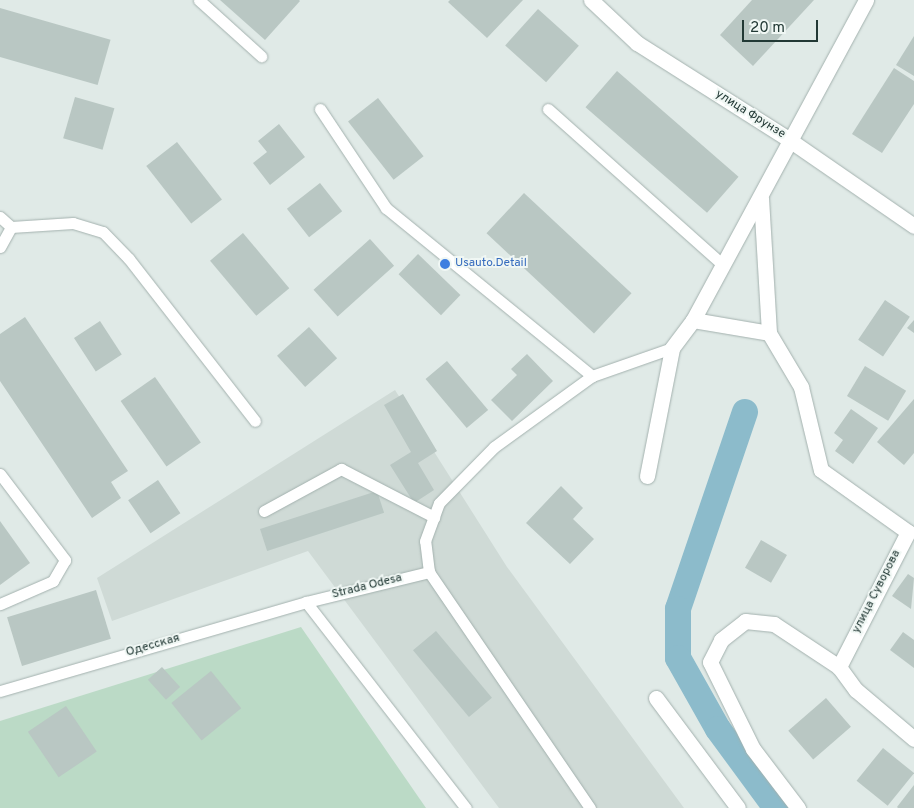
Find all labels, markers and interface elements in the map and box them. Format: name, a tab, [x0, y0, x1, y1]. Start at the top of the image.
scale bar	[744, 10, 820, 42]
text: 20 m	[750, 19, 785, 38]
street label: улица Фрунзе	[712, 88, 788, 142]
place label: Usauto.Detail	[455, 257, 527, 271]
marker: Usauto.Detail	[439, 258, 451, 270]
street label: улица Суворова	[850, 548, 904, 636]
street label: Strada Odesa	[331, 571, 403, 603]
street label: Одесская	[124, 631, 182, 661]

